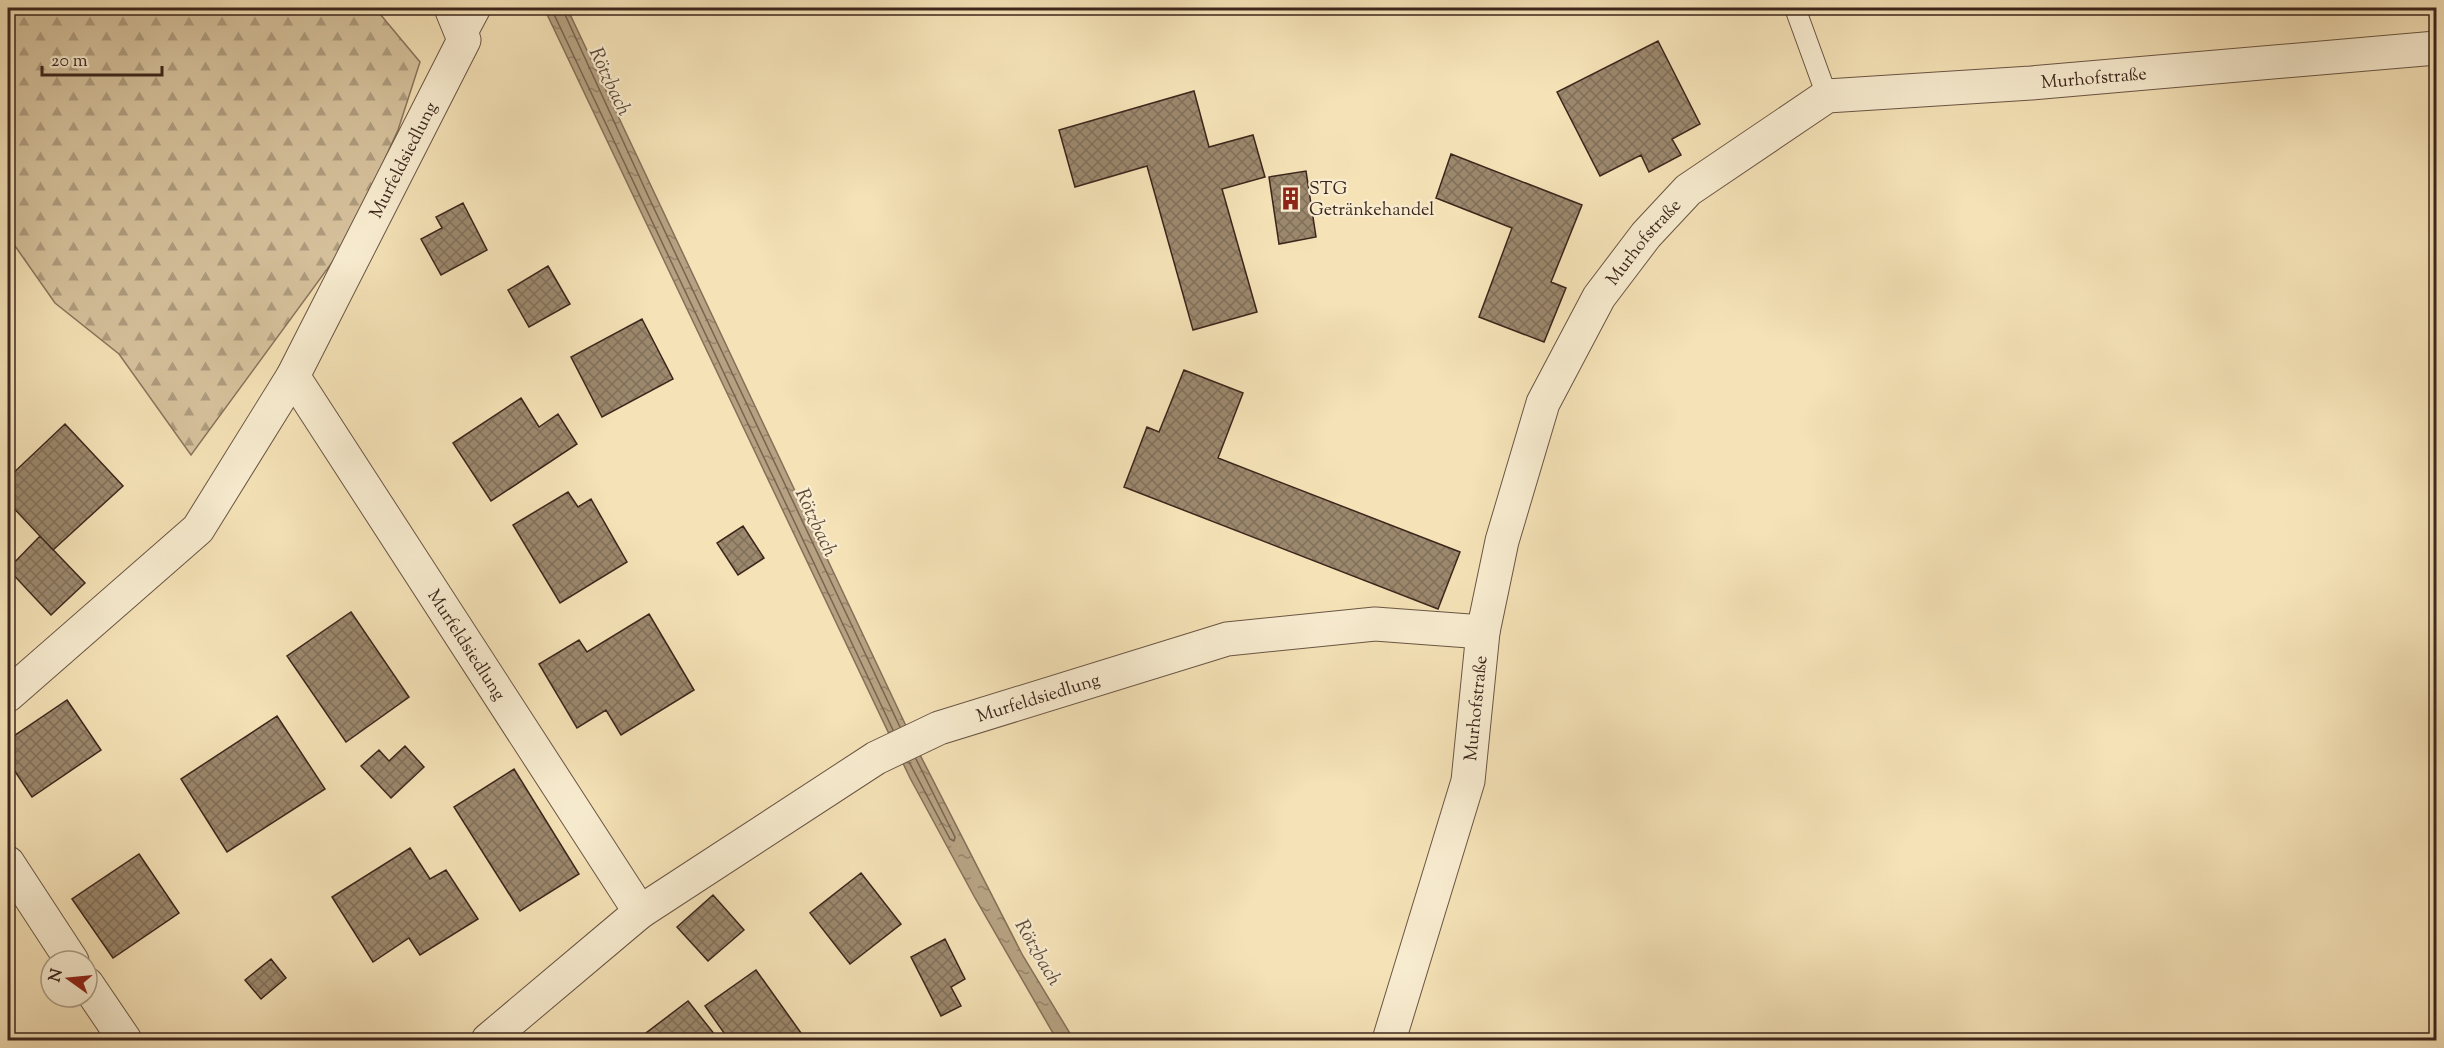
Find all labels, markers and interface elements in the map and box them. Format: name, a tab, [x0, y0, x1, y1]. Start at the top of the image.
scale bar	[42, 39, 162, 77]
water label: Rötzbach	[580, 43, 637, 121]
text: 20 m	[51, 49, 88, 75]
street label: Murhofstraße	[2040, 62, 2148, 97]
street label: Murfeldsiedlung	[364, 98, 445, 224]
place label: STG Getränkehandel	[1309, 177, 1434, 224]
building icon: STG Getränkehandel	[1278, 185, 1304, 211]
street label: Murhofstraße	[1601, 194, 1688, 292]
water label: Rötzbach	[786, 484, 843, 562]
street label: Murfeldsiedlung	[420, 585, 511, 707]
street label: Murhofstraße	[1459, 654, 1496, 762]
street label: Murfeldsiedlung	[974, 668, 1104, 731]
water label: Rötzbach	[1006, 914, 1068, 992]
north arrow	[39, 949, 99, 1009]
text: N	[44, 966, 70, 985]

